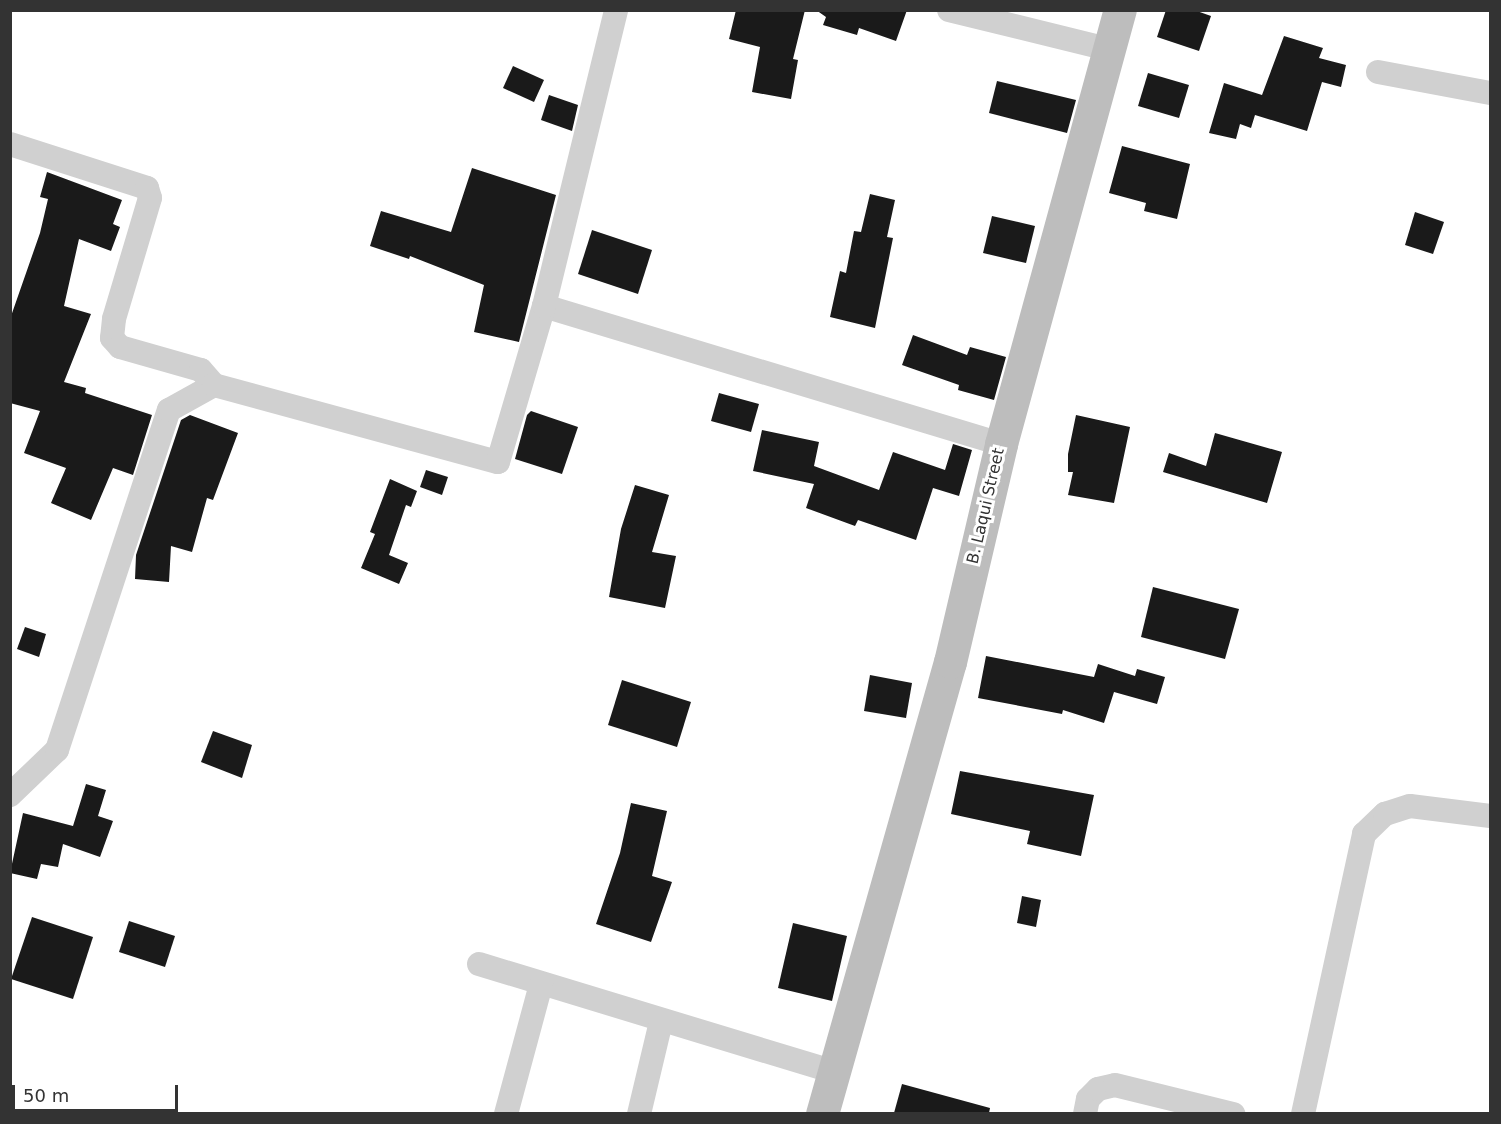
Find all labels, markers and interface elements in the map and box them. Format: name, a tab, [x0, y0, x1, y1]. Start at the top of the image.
street label: B. Laqui Street	[963, 446, 1009, 566]
scale bar	[15, 1073, 182, 1111]
text: 50 m	[23, 1085, 69, 1106]

